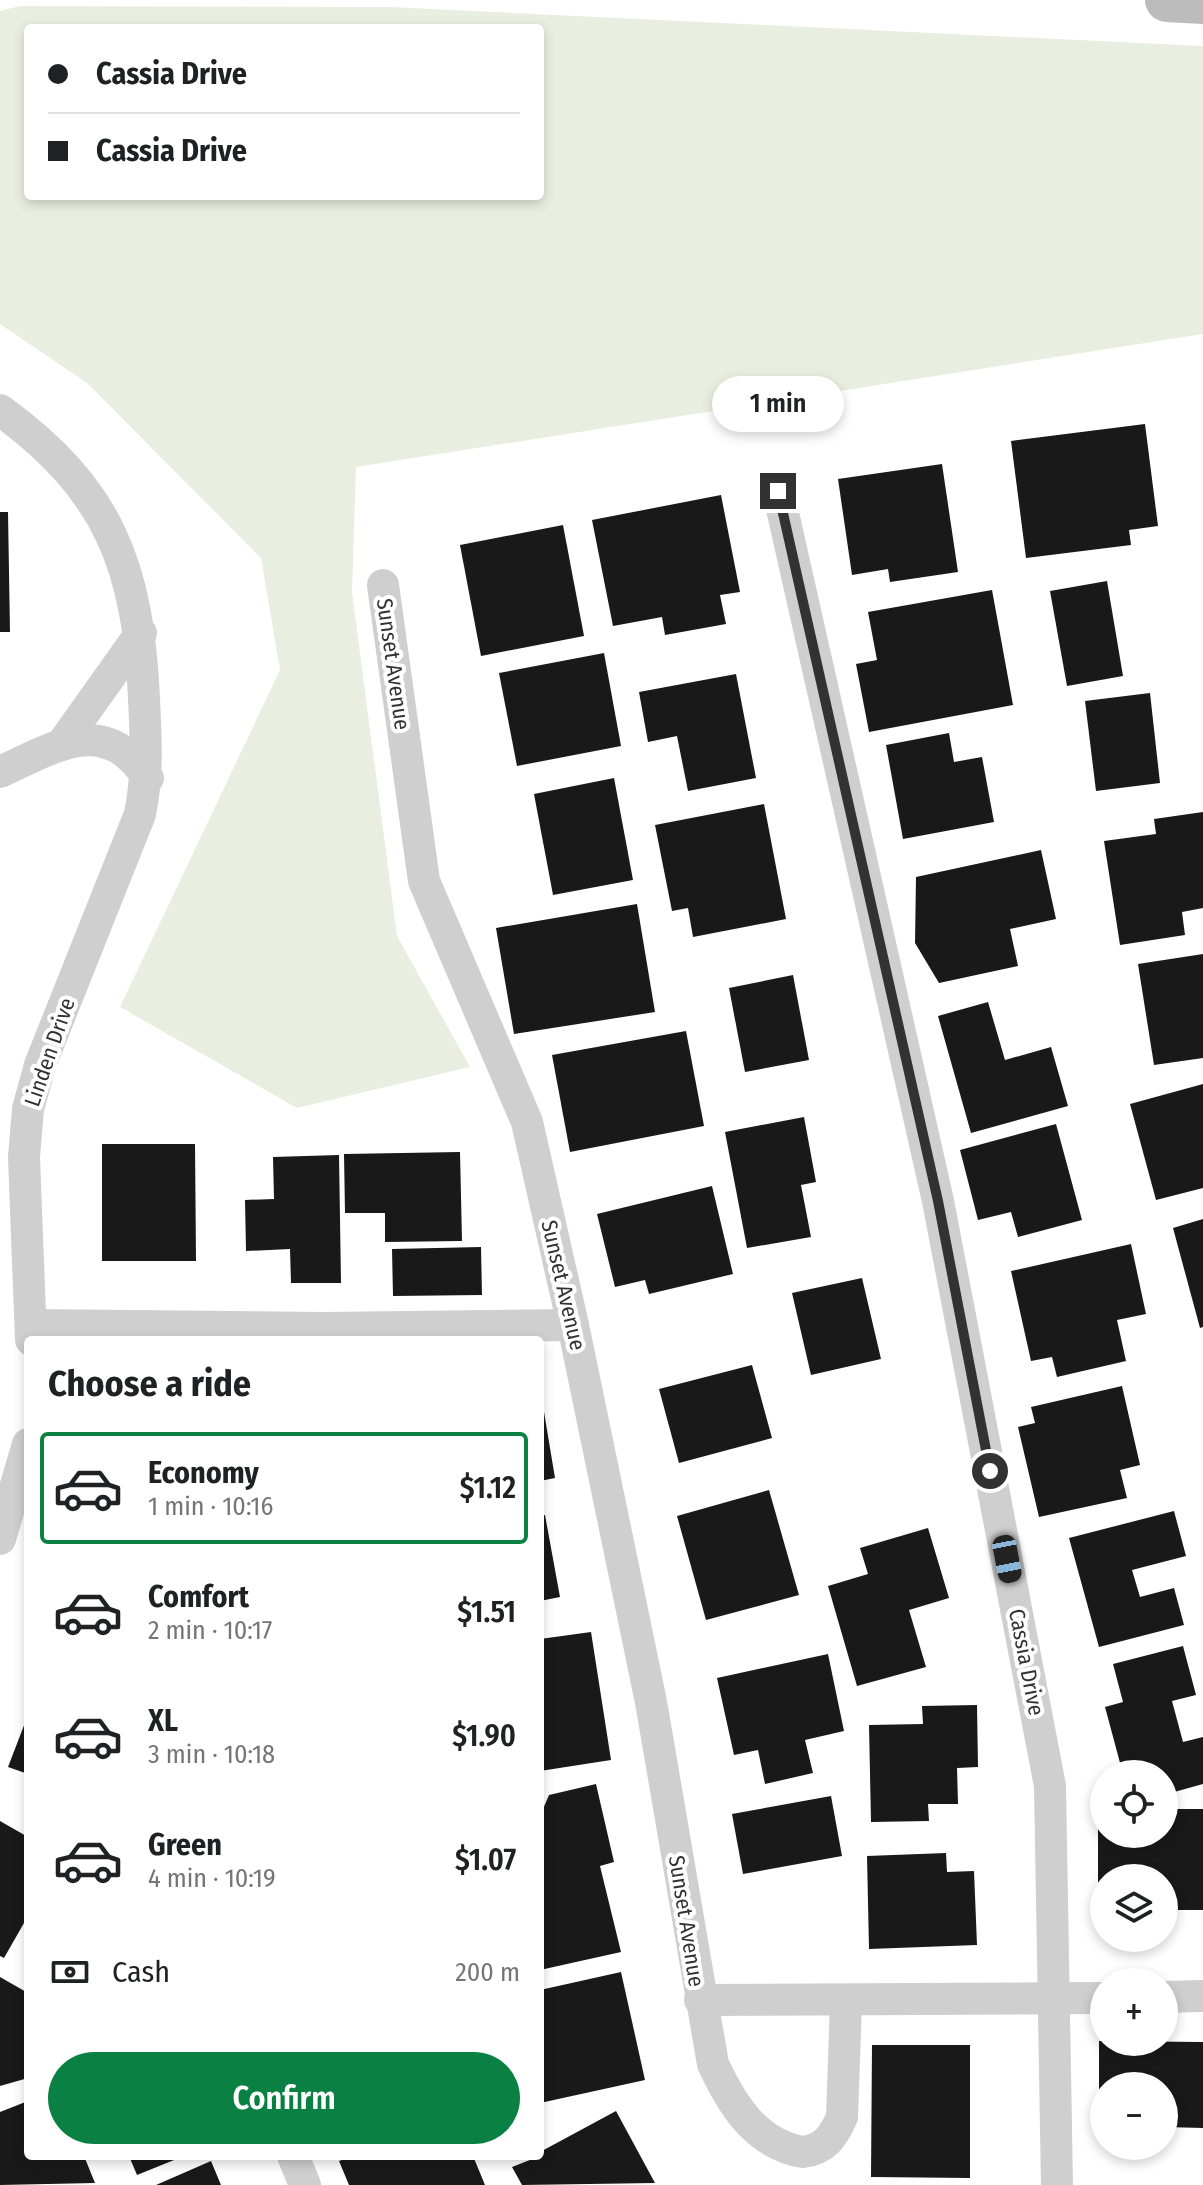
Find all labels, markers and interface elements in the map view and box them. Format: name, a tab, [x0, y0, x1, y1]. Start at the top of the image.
text: Cassia Drive	[96, 56, 247, 92]
text: Cassia Drive	[96, 133, 247, 169]
callout: 1 min	[712, 375, 844, 431]
text: 1 min	[750, 388, 806, 419]
route end	[760, 473, 796, 509]
street label: Sunset Avenue	[371, 596, 416, 732]
street label: Linden Drive	[18, 994, 81, 1110]
street label: Sunset Avenue	[535, 1217, 592, 1353]
text: Choose a ride	[48, 1362, 251, 1406]
icon: car	[52, 1452, 124, 1524]
route start	[972, 1453, 1008, 1489]
text: Economy	[148, 1455, 259, 1491]
text: $1.12	[460, 1470, 516, 1506]
text: 1 min · 10:16	[148, 1491, 273, 1522]
car	[991, 1533, 1023, 1585]
icon: car	[52, 1576, 124, 1648]
text: Comfort	[148, 1579, 249, 1615]
text: $1.51	[457, 1594, 516, 1630]
street label: Cassia Drive	[1003, 1606, 1050, 1718]
text: 2 min · 10:17	[148, 1615, 272, 1646]
icon: car	[52, 1700, 124, 1772]
text: XL	[148, 1703, 178, 1739]
text: $1.90	[452, 1718, 516, 1754]
text: 3 min · 10:18	[148, 1739, 275, 1770]
map controls	[1090, 1760, 1178, 2160]
button: locate	[1090, 1760, 1178, 1848]
icon: car	[52, 1824, 124, 1896]
text: Green	[148, 1827, 222, 1863]
text: $1.07	[455, 1842, 516, 1878]
street label: Sunset Avenue	[663, 1853, 710, 1989]
text: 4 min · 10:19	[148, 1863, 276, 1894]
button: layers	[1090, 1864, 1178, 1952]
icon: cash	[48, 1950, 92, 1994]
text: Cash	[112, 1954, 170, 1990]
text: 200 m	[455, 1957, 520, 1988]
button: +	[1090, 1968, 1178, 2056]
button: Confirm	[48, 2052, 520, 2144]
button: −	[1090, 2072, 1178, 2160]

